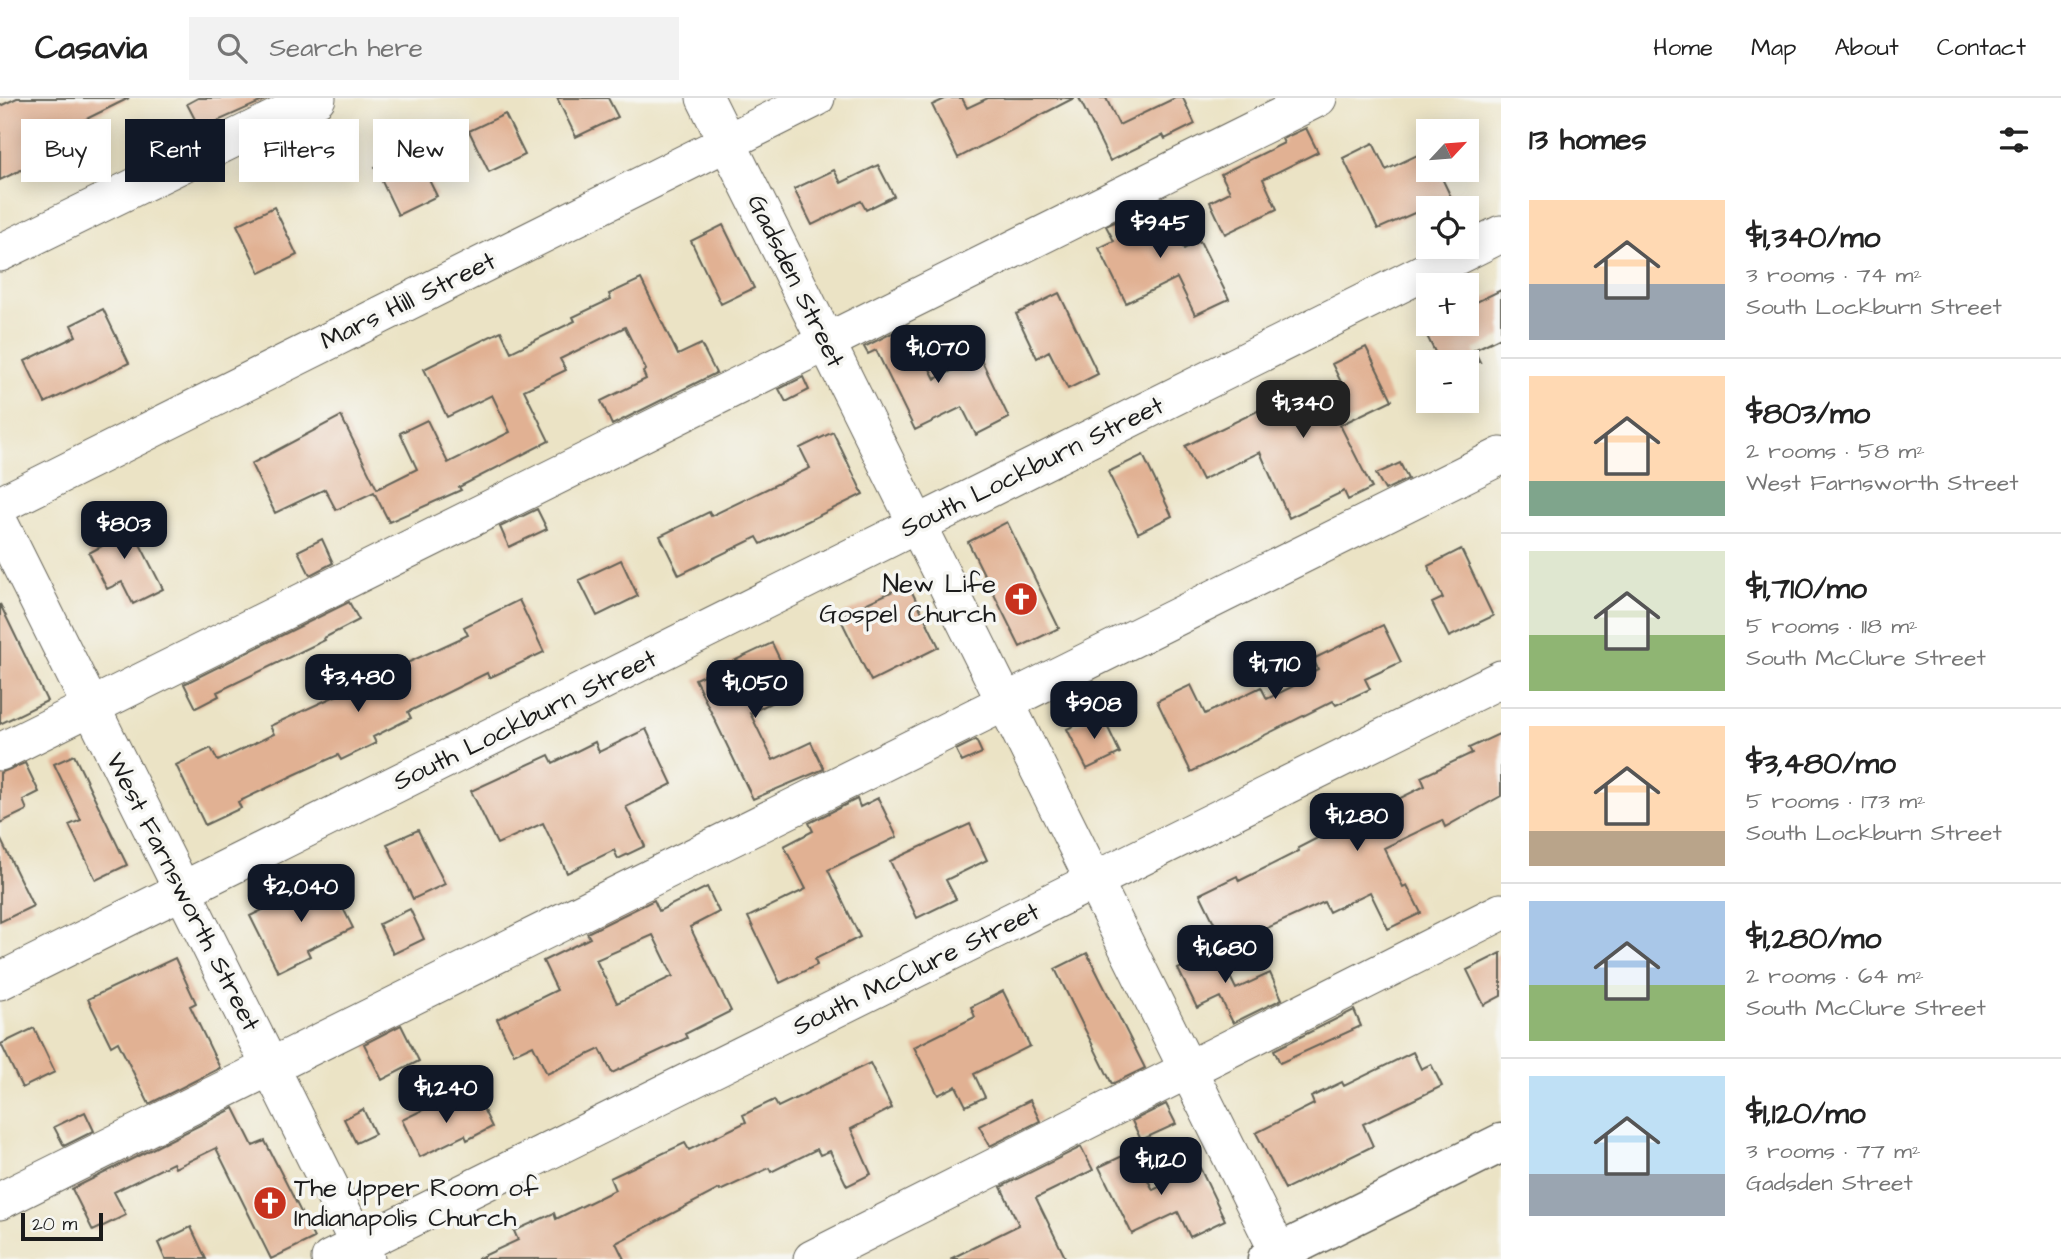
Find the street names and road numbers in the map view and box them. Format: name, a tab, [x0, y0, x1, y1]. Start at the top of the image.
street label: Gadsden Street	[738, 188, 854, 374]
street label: Mars Hill Street	[314, 243, 502, 359]
street label: South Lockburn Street	[894, 387, 1170, 547]
street label: South Lockburn Street	[387, 640, 663, 800]
street label: West Farnsworth Street	[97, 747, 269, 1038]
street label: South McClure Street	[786, 893, 1046, 1045]

